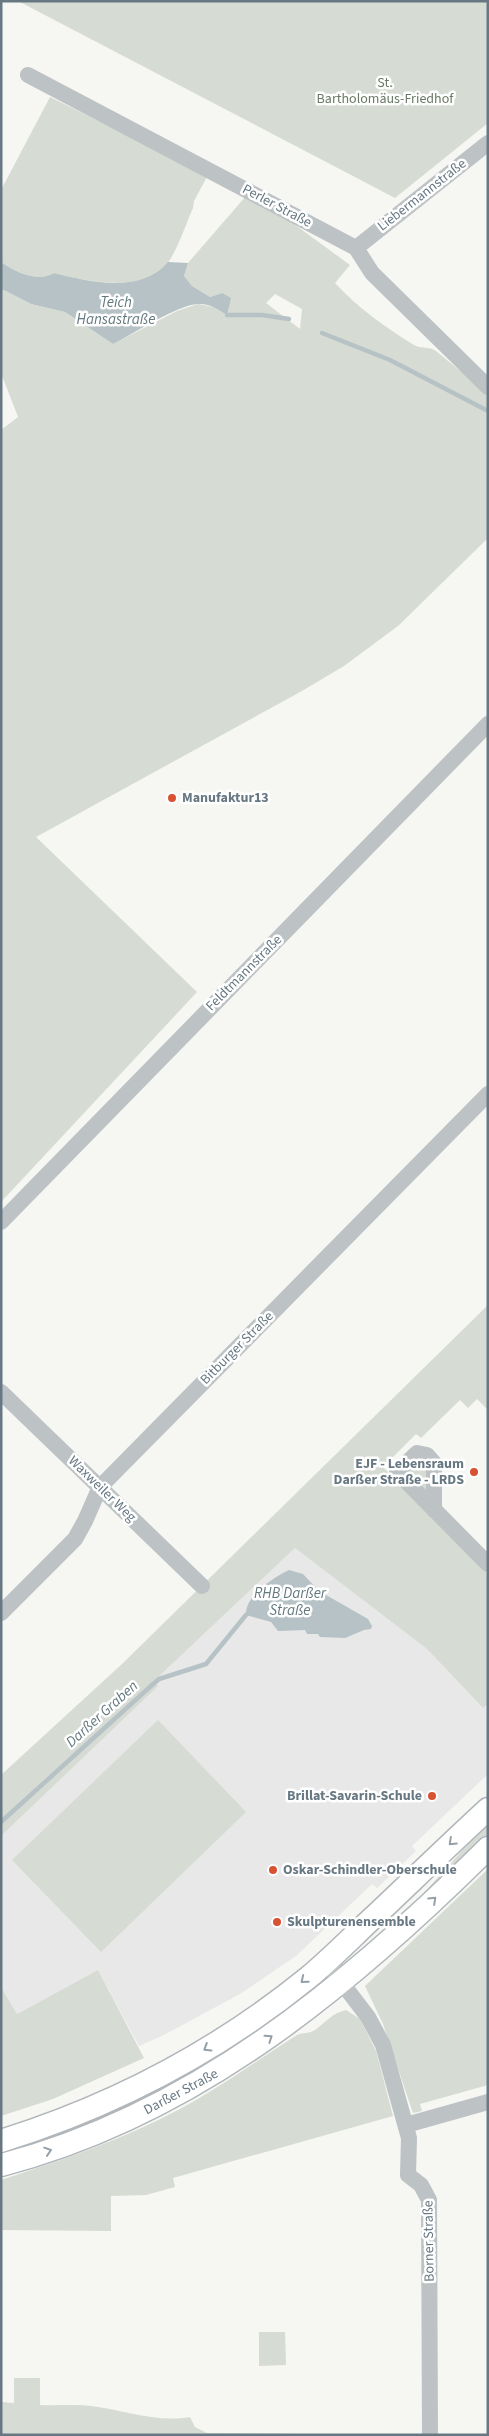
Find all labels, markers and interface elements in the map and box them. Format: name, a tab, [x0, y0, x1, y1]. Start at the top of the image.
park label: St. Bartholomäus-Friedhof	[317, 73, 454, 109]
street label: Liebermannstraße	[373, 154, 471, 236]
street label: Perler Straße	[239, 179, 315, 233]
water label: Teich Hansastraße	[77, 292, 155, 330]
place label: Manufaktur13	[182, 788, 269, 808]
marker: Manufaktur13	[166, 792, 178, 804]
street label: Feldtmannstraße	[201, 930, 287, 1016]
street label: Bitburger Straße	[196, 1307, 278, 1389]
street label: Waxweiler Weg	[64, 1451, 140, 1527]
place label: EJF - Lebensraum Darßer Straße - LRDS	[334, 1454, 464, 1490]
marker: EJF - Lebensraum Darßer Straße - LRDS	[468, 1466, 480, 1478]
water label: RHB Darßer Straße	[254, 1583, 327, 1621]
water label: Darßer Graben	[61, 1676, 143, 1752]
place label: Brillat-Savarin-Schule	[287, 1786, 422, 1806]
marker: Brillat-Savarin-Schule	[426, 1790, 438, 1802]
one-way arrow	[449, 1836, 458, 1845]
place label: Oskar-Schindler-Oberschule	[283, 1860, 457, 1880]
marker: Oskar-Schindler-Oberschule	[267, 1864, 279, 1876]
one-way arrow	[427, 1897, 436, 1906]
place label: Skulpturenensemble	[287, 1912, 416, 1932]
marker: Skulpturenensemble	[271, 1916, 283, 1928]
one-way arrow	[301, 1975, 310, 1983]
one-way arrow	[263, 2035, 272, 2045]
one-way arrow	[203, 2041, 212, 2051]
street label: Darßer Straße	[140, 2064, 222, 2120]
one-way arrow	[43, 2146, 52, 2156]
street label: Borner Straße	[418, 2200, 440, 2282]

